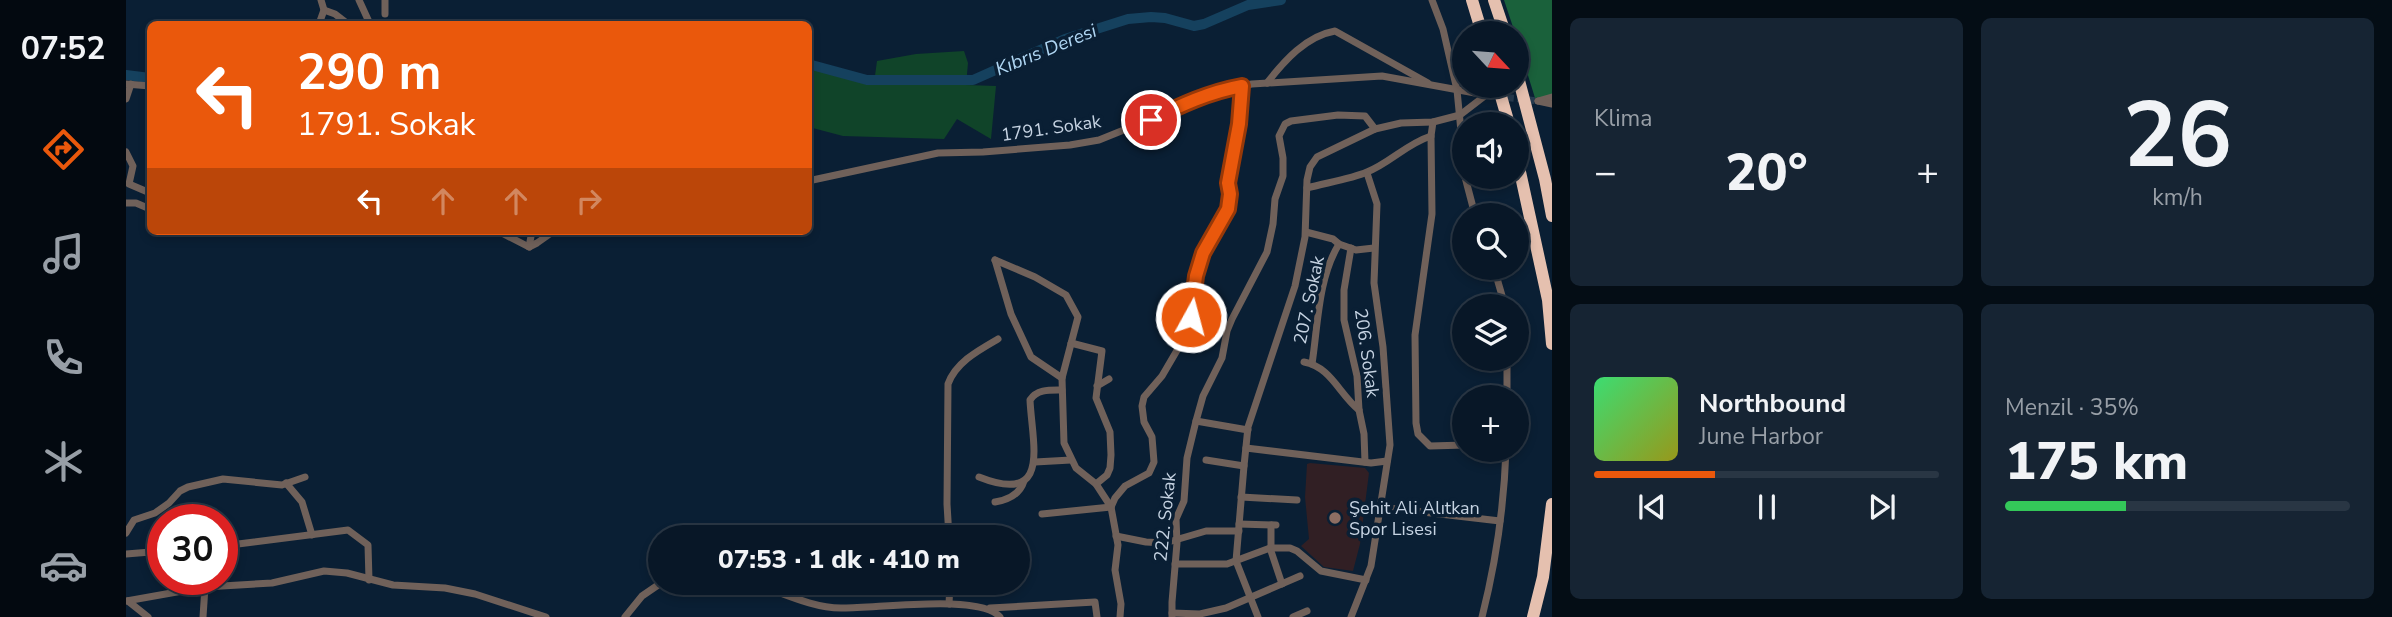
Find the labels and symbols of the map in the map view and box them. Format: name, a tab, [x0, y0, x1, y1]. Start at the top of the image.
water label: Kıbrıs Deresi	[991, 18, 1101, 82]
north arrow	[1452, 21, 1530, 98]
pin	[1121, 90, 1181, 150]
street label: 1791. Sokak	[1000, 109, 1103, 147]
street label: 207. Sokak	[1288, 253, 1330, 346]
position arrow	[1154, 280, 1228, 354]
street label: 206. Sokak	[1349, 307, 1385, 400]
street label: 222. Sokak	[1148, 470, 1182, 563]
place label: Şehit Ali Alıtkan Spor Lisesi	[1349, 496, 1480, 541]
speed limit sign: 30	[147, 504, 238, 595]
marker: Şehit Ali Alıtkan Spor Lisesi	[1327, 510, 1343, 526]

